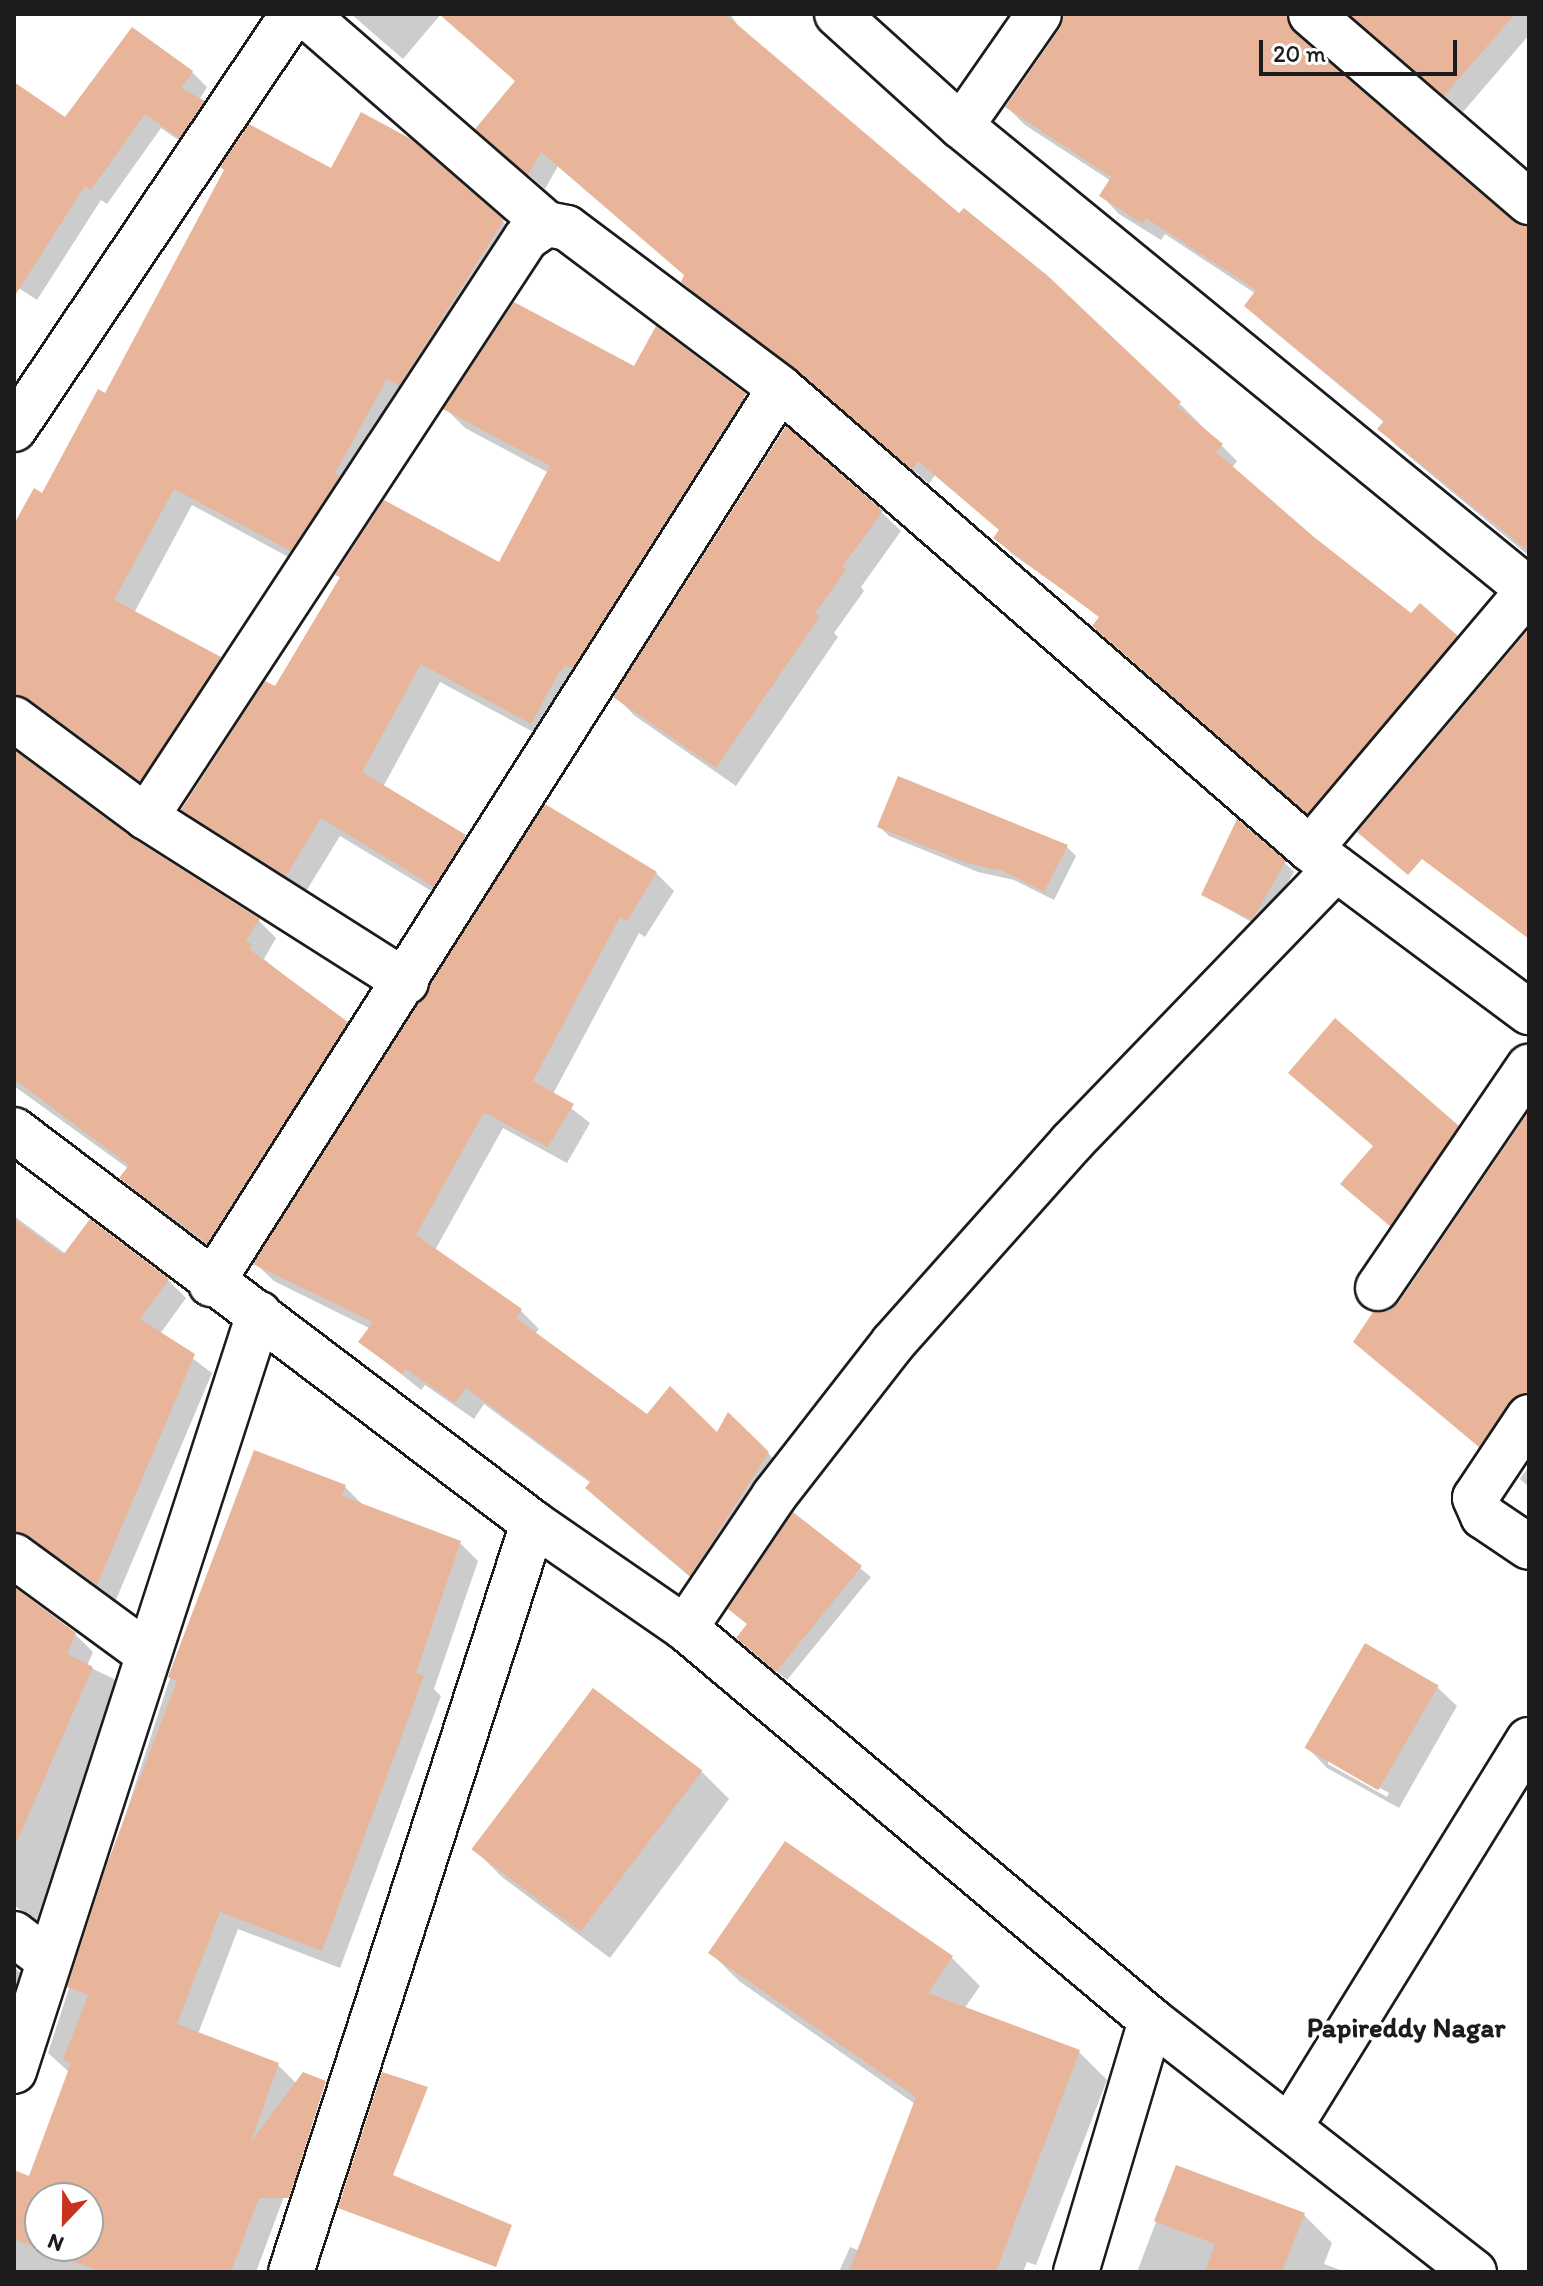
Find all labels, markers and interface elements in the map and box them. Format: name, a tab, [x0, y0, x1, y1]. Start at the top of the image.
scale bar	[1263, 24, 1461, 74]
text: 20 m	[1273, 39, 1326, 68]
district label: Papireddy Nagar	[1307, 2010, 1505, 2044]
north arrow	[24, 2182, 104, 2262]
text: N	[44, 2228, 68, 2258]

